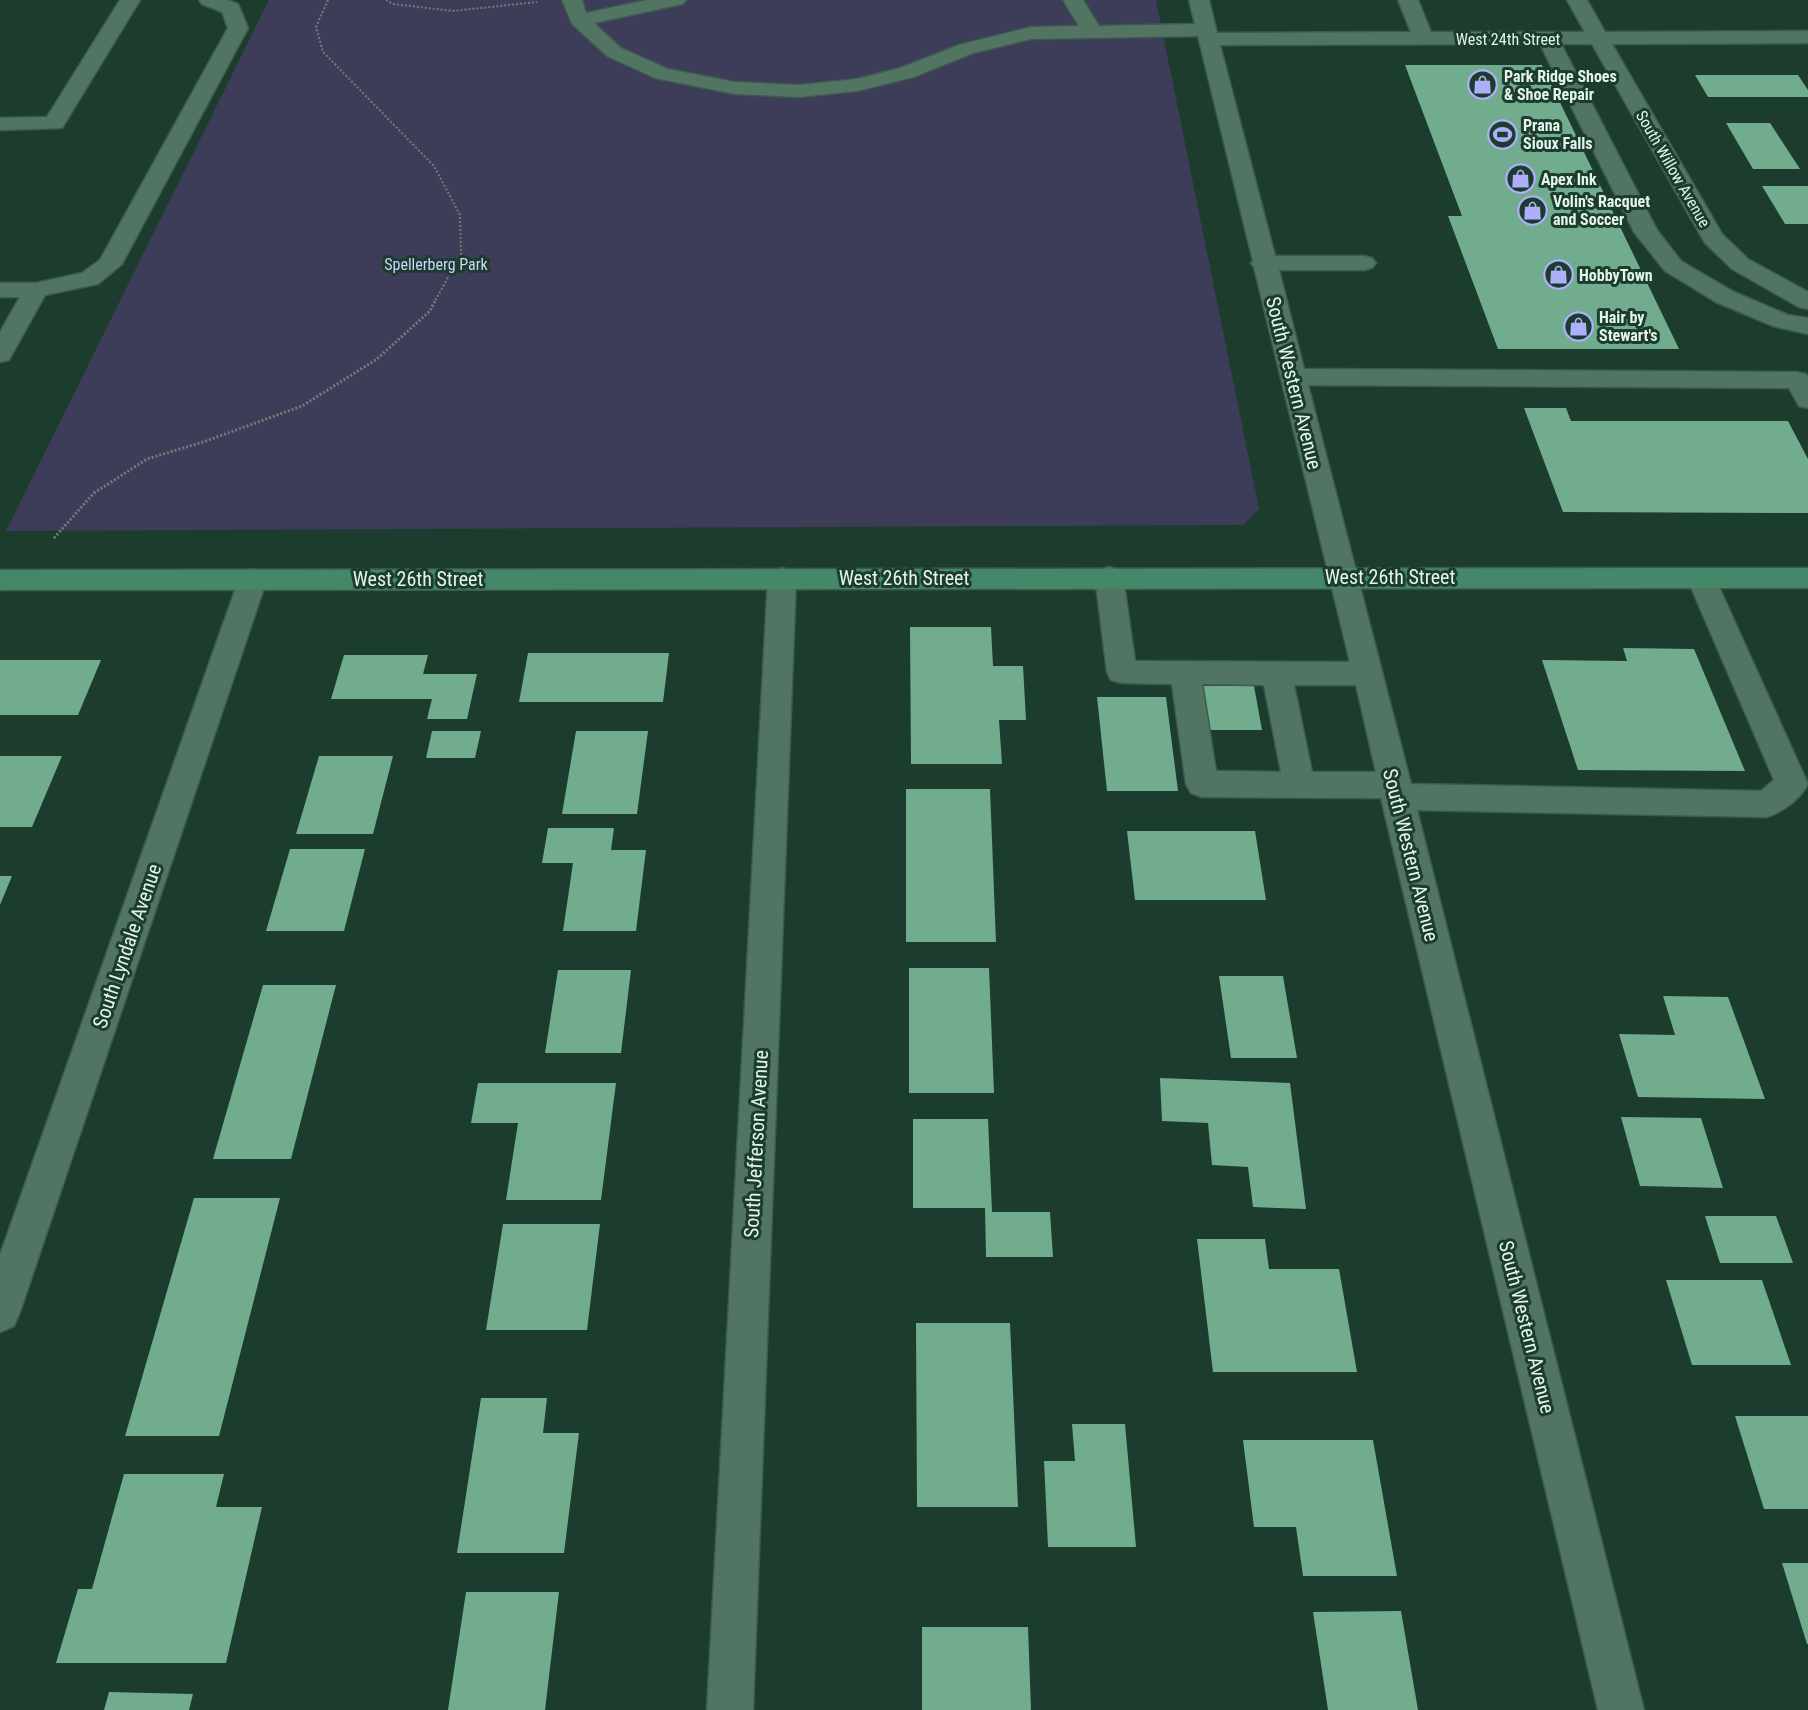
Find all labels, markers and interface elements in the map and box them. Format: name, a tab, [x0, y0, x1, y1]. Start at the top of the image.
street label: West 24th Street	[1456, 30, 1561, 49]
place label: Park Ridge Shoes & Shoe Repair	[1504, 67, 1617, 104]
shop icon: Park Ridge Shoes & Shoe Repair	[1467, 69, 1499, 101]
street label: South Willow Avenue	[1632, 107, 1714, 231]
place label: Prana Sioux Falls	[1523, 116, 1593, 153]
sports icon: Prana Sioux Falls	[1486, 118, 1518, 150]
shop icon: Apex Ink	[1504, 163, 1536, 195]
place label: Apex Ink	[1541, 170, 1597, 189]
place label: Volin's Racquet and Soccer	[1553, 192, 1650, 229]
shop icon: Volin's Racquet and Soccer	[1516, 194, 1548, 226]
park label: Spellerberg Park	[384, 255, 489, 274]
shop icon: HobbyTown	[1542, 259, 1574, 291]
place label: HobbyTown	[1579, 266, 1653, 285]
street label: South Western Avenue	[1261, 294, 1327, 472]
place label: Hair by Stewart's	[1599, 308, 1658, 345]
shop icon: Hair by Stewart's	[1562, 310, 1594, 342]
street label: West 26th Street	[1325, 565, 1455, 589]
street label: West 26th Street	[839, 566, 969, 590]
street label: West 26th Street	[353, 567, 483, 591]
street label: South Western Avenue	[1378, 766, 1444, 944]
street label: South Lyndale Avenue	[88, 861, 166, 1031]
street label: South Jefferson Avenue	[739, 1049, 773, 1239]
street label: South Western Avenue	[1494, 1238, 1560, 1416]

